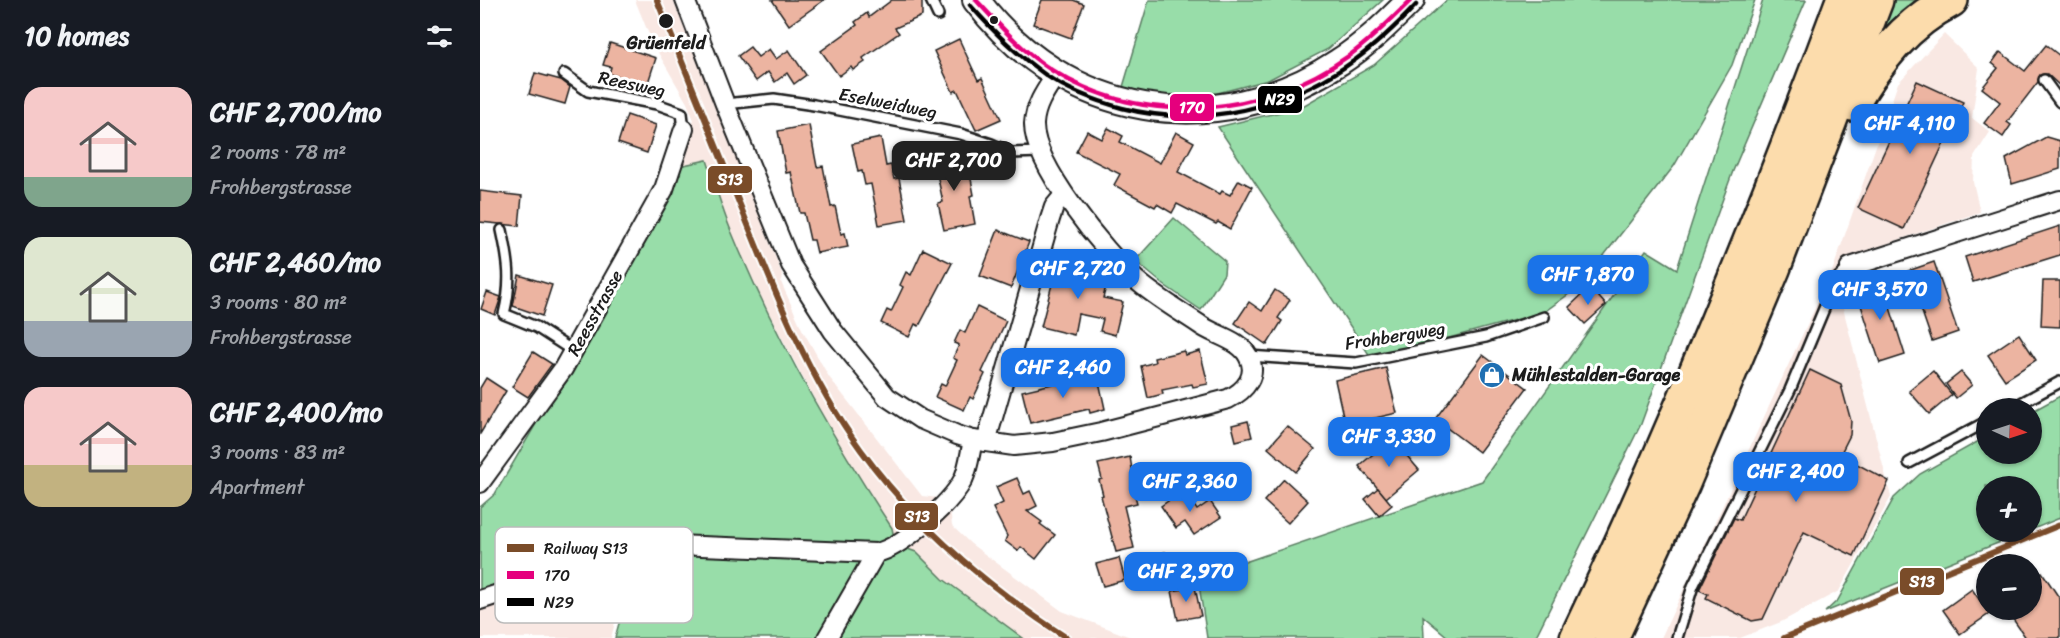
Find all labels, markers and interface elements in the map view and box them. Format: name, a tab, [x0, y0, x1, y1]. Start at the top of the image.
marker: Grüenfeld	[657, 12, 675, 30]
text: 10 homes	[24, 13, 129, 59]
unlabelled marker	[988, 14, 1000, 26]
icon: filters	[423, 20, 456, 53]
place label: Grüenfeld	[626, 27, 707, 59]
street label: Reesweg	[595, 61, 669, 107]
street label: Eselweidweg	[836, 78, 940, 128]
line badge: N29	[1257, 85, 1303, 114]
text: N29	[1264, 85, 1295, 114]
text: CHF 2,700/mo	[210, 89, 381, 135]
line badge: 170	[1169, 93, 1215, 122]
text: 170	[1179, 93, 1205, 122]
pin: CHF 4,110	[1841, 104, 1979, 155]
text: CHF 4,110	[1865, 106, 1955, 141]
icon: home	[72, 111, 144, 183]
text: 2 rooms · 78 m²	[210, 135, 346, 170]
pin: CHF 2,700	[885, 141, 1023, 192]
text: CHF 2,700	[906, 143, 1002, 178]
line badge: S13	[707, 165, 753, 194]
text: S13	[716, 165, 743, 194]
text: Frohbergstrasse	[210, 170, 352, 205]
text: CHF 2,460/mo	[210, 239, 381, 285]
pin: CHF 2,720	[1009, 249, 1147, 300]
text: CHF 2,720	[1030, 251, 1126, 286]
pin: CHF 1,870	[1519, 255, 1657, 306]
text: CHF 1,870	[1542, 257, 1634, 292]
icon: home	[72, 261, 144, 333]
street label: Reesstrasse	[558, 264, 632, 362]
pin: CHF 3,570	[1811, 270, 1949, 321]
text: CHF 3,570	[1832, 272, 1928, 307]
text: 3 rooms · 80 m²	[210, 285, 347, 320]
street label: Frohbergweg	[1342, 312, 1448, 360]
text: Frohbergstrasse	[210, 320, 352, 355]
pin: CHF 2,460	[994, 348, 1132, 399]
text: CHF 2,460	[1015, 350, 1111, 385]
place label: Mühlestalden-Garage	[1511, 359, 1681, 391]
shop icon: Mühlestalden-Garage	[1477, 360, 1507, 390]
text: CHF 2,400/mo	[210, 389, 383, 435]
north arrow	[1976, 398, 2042, 464]
map controls	[1976, 398, 2042, 620]
icon: home	[72, 411, 144, 483]
pin: CHF 3,330	[1320, 417, 1458, 468]
text: CHF 3,330	[1342, 419, 1436, 454]
text: 3 rooms · 83 m²	[210, 435, 345, 470]
pin: CHF 2,400	[1727, 452, 1865, 503]
text: CHF 2,400	[1747, 454, 1845, 489]
pin: CHF 2,360	[1121, 462, 1259, 513]
text: CHF 2,360	[1143, 464, 1237, 499]
text: Apartment	[210, 470, 304, 505]
button: +	[1976, 476, 2042, 542]
line badge: S13	[894, 502, 939, 531]
text: S13	[903, 502, 930, 531]
legend	[495, 527, 693, 623]
text: Railway S13	[544, 534, 628, 563]
pin: CHF 2,970	[1117, 552, 1255, 603]
text: CHF 2,970	[1138, 554, 1234, 589]
button: −	[1976, 554, 2042, 620]
text: 170	[544, 561, 570, 590]
line badge: S13	[1899, 567, 1945, 596]
text: S13	[1908, 567, 1935, 596]
text: N29	[544, 588, 574, 617]

